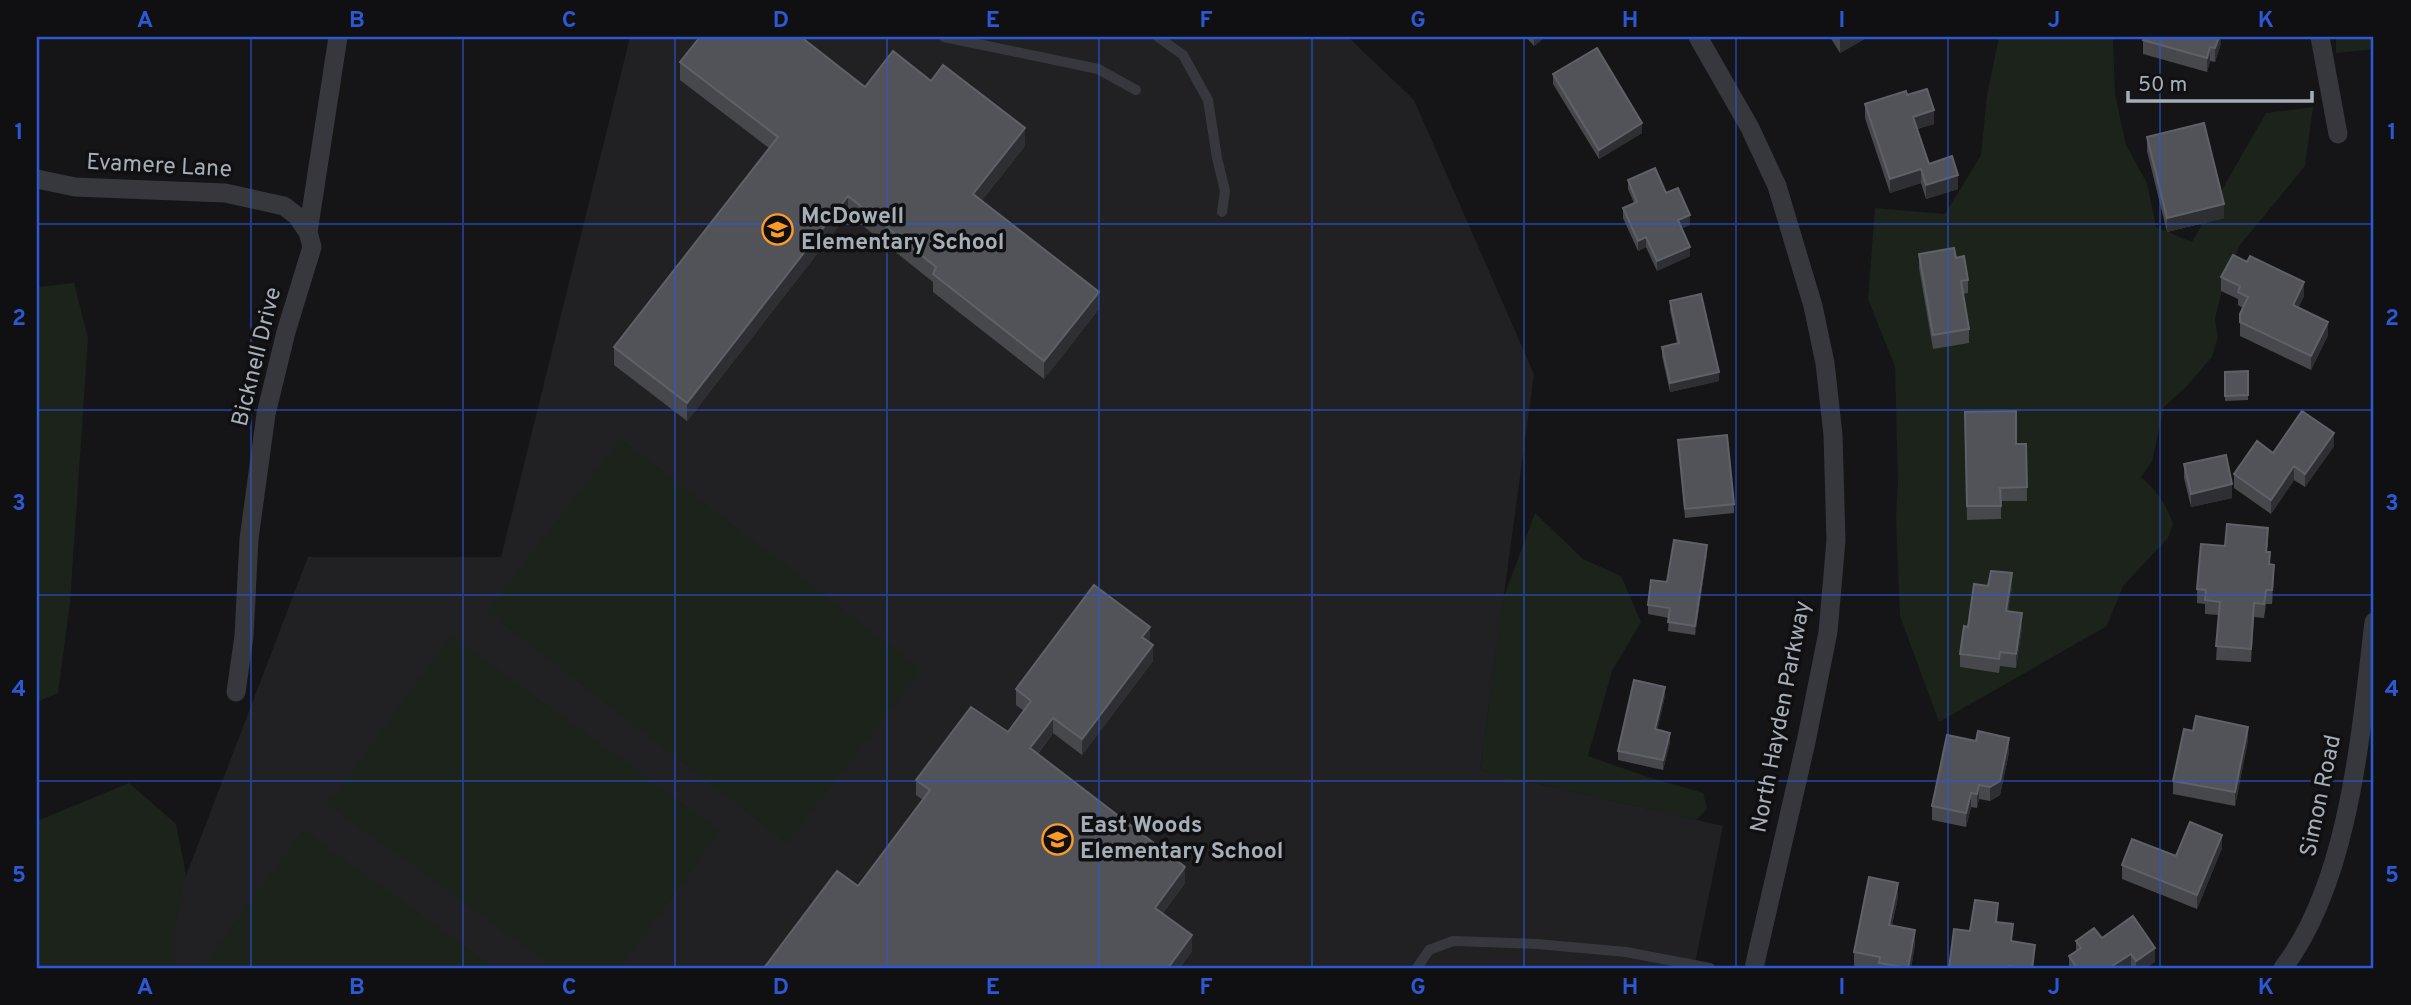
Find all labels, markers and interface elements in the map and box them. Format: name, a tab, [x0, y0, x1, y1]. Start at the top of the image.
text: A	[137, 7, 153, 36]
text: B	[349, 7, 365, 36]
text: C	[562, 7, 576, 36]
text: D	[773, 7, 789, 36]
text: E	[986, 7, 1000, 36]
text: F	[1199, 7, 1213, 36]
text: G	[1410, 7, 1426, 36]
text: H	[1622, 7, 1638, 36]
text: I	[1839, 7, 1845, 36]
text: J	[2048, 7, 2060, 36]
text: K	[2258, 7, 2274, 36]
scale bar	[2128, 60, 2311, 104]
text: 50 m	[2138, 72, 2187, 99]
text: 1	[14, 119, 24, 148]
text: 1	[2387, 119, 2397, 148]
street label: Evamere Lane	[85, 149, 233, 185]
place label: McDowell Elementary School	[801, 203, 1005, 258]
school or university icon: McDowell Elementary School	[761, 213, 795, 247]
street label: Bicknell Drive	[227, 284, 289, 430]
text: 2	[12, 305, 26, 334]
text: 2	[2385, 305, 2399, 334]
text: 3	[12, 490, 26, 519]
text: 3	[2385, 490, 2399, 519]
street label: North Hayden Parkway	[1745, 598, 1819, 836]
text: 4	[12, 676, 26, 705]
text: 4	[2385, 676, 2399, 705]
street label: Simon Road	[2295, 732, 2349, 860]
place label: East Woods Elementary School	[1080, 812, 1284, 867]
school or university icon: East Woods Elementary School	[1040, 822, 1074, 856]
text: 5	[12, 862, 26, 891]
text: 5	[2385, 862, 2399, 891]
text: A	[137, 974, 153, 1003]
text: B	[349, 974, 365, 1003]
text: C	[562, 974, 576, 1003]
text: D	[773, 974, 789, 1003]
text: E	[986, 974, 1000, 1003]
text: F	[1199, 974, 1213, 1003]
text: G	[1410, 974, 1426, 1003]
text: H	[1622, 974, 1638, 1003]
text: I	[1839, 974, 1845, 1003]
text: J	[2048, 974, 2060, 1003]
text: K	[2258, 974, 2274, 1003]

